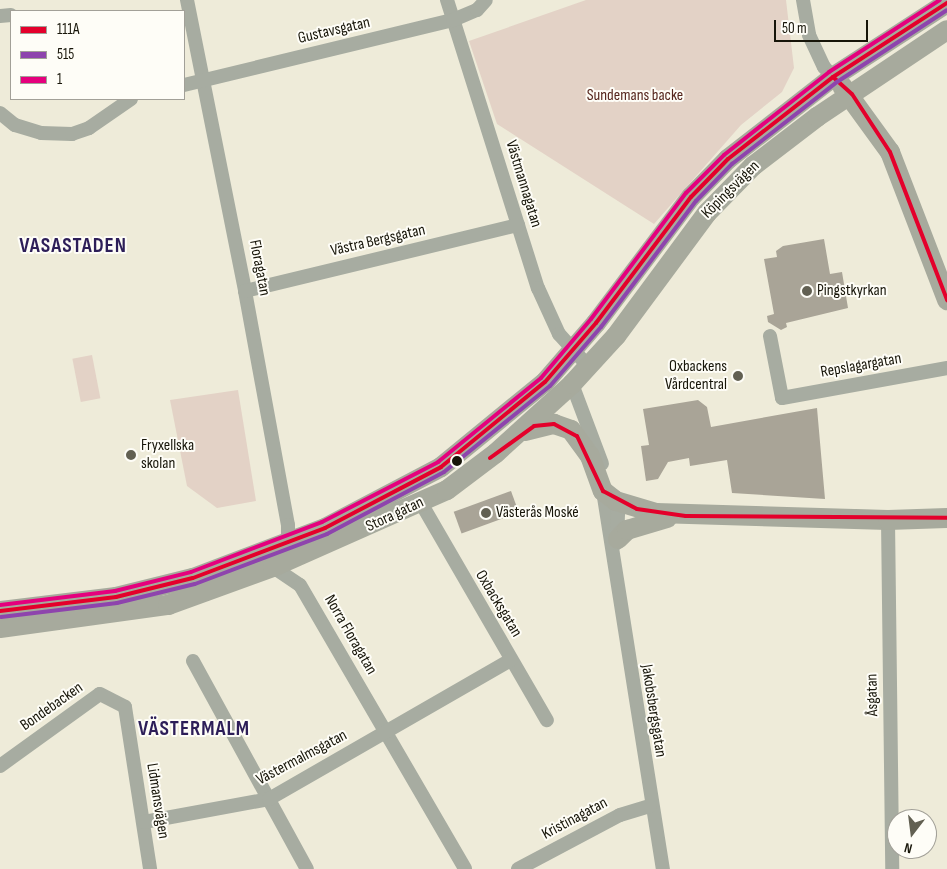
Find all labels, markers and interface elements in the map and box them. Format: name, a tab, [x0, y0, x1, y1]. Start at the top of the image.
legend	[10, 10, 185, 100]
scale bar	[777, 10, 871, 42]
street label: Gustavsgatan	[296, 13, 372, 49]
text: 50 m	[782, 19, 807, 38]
text: 111A	[57, 20, 79, 39]
text: 515	[57, 45, 74, 64]
text: 1	[57, 70, 62, 89]
park label: Sundemans backe	[587, 86, 683, 106]
street label: Västmannagatan	[501, 138, 545, 230]
street label: Köpingsvägen	[698, 157, 764, 223]
street label: Västra Bergsgatan	[329, 221, 427, 261]
district label: VASASTADEN	[18, 233, 128, 259]
street label: Floragatan	[244, 239, 274, 297]
place label: Pingstkyrkan	[817, 281, 887, 301]
marker: Pingstkyrkan	[801, 285, 813, 297]
street label: Repslagargatan	[819, 349, 903, 383]
place label: Oxbackens Vårdcentral	[665, 357, 727, 395]
marker: Oxbackens Vårdcentral	[731, 369, 745, 383]
place label: Fryxellska skolan	[141, 436, 194, 474]
marker: Fryxellska skolan	[125, 449, 137, 461]
unlabelled marker	[452, 456, 462, 466]
street label: Stora gatan	[363, 493, 427, 537]
place label: Västerås Moské	[496, 503, 579, 523]
marker: Västerås Moské	[480, 507, 492, 519]
street label: Oxbacksgatan	[471, 567, 525, 641]
street label: Norra Floragatan	[319, 592, 381, 678]
street label: Jakobsbergsgatan	[636, 663, 670, 759]
street label: Åsgatan	[863, 673, 883, 717]
street label: Bondebacken	[17, 678, 87, 736]
district label: VÄSTERMALM	[137, 716, 251, 742]
street label: Västermalmsgatan	[253, 726, 351, 790]
street label: Lidmansvägen	[142, 762, 172, 840]
street label: Kristinagatan	[539, 794, 611, 844]
north arrow	[887, 809, 937, 859]
text: N	[902, 839, 914, 857]

